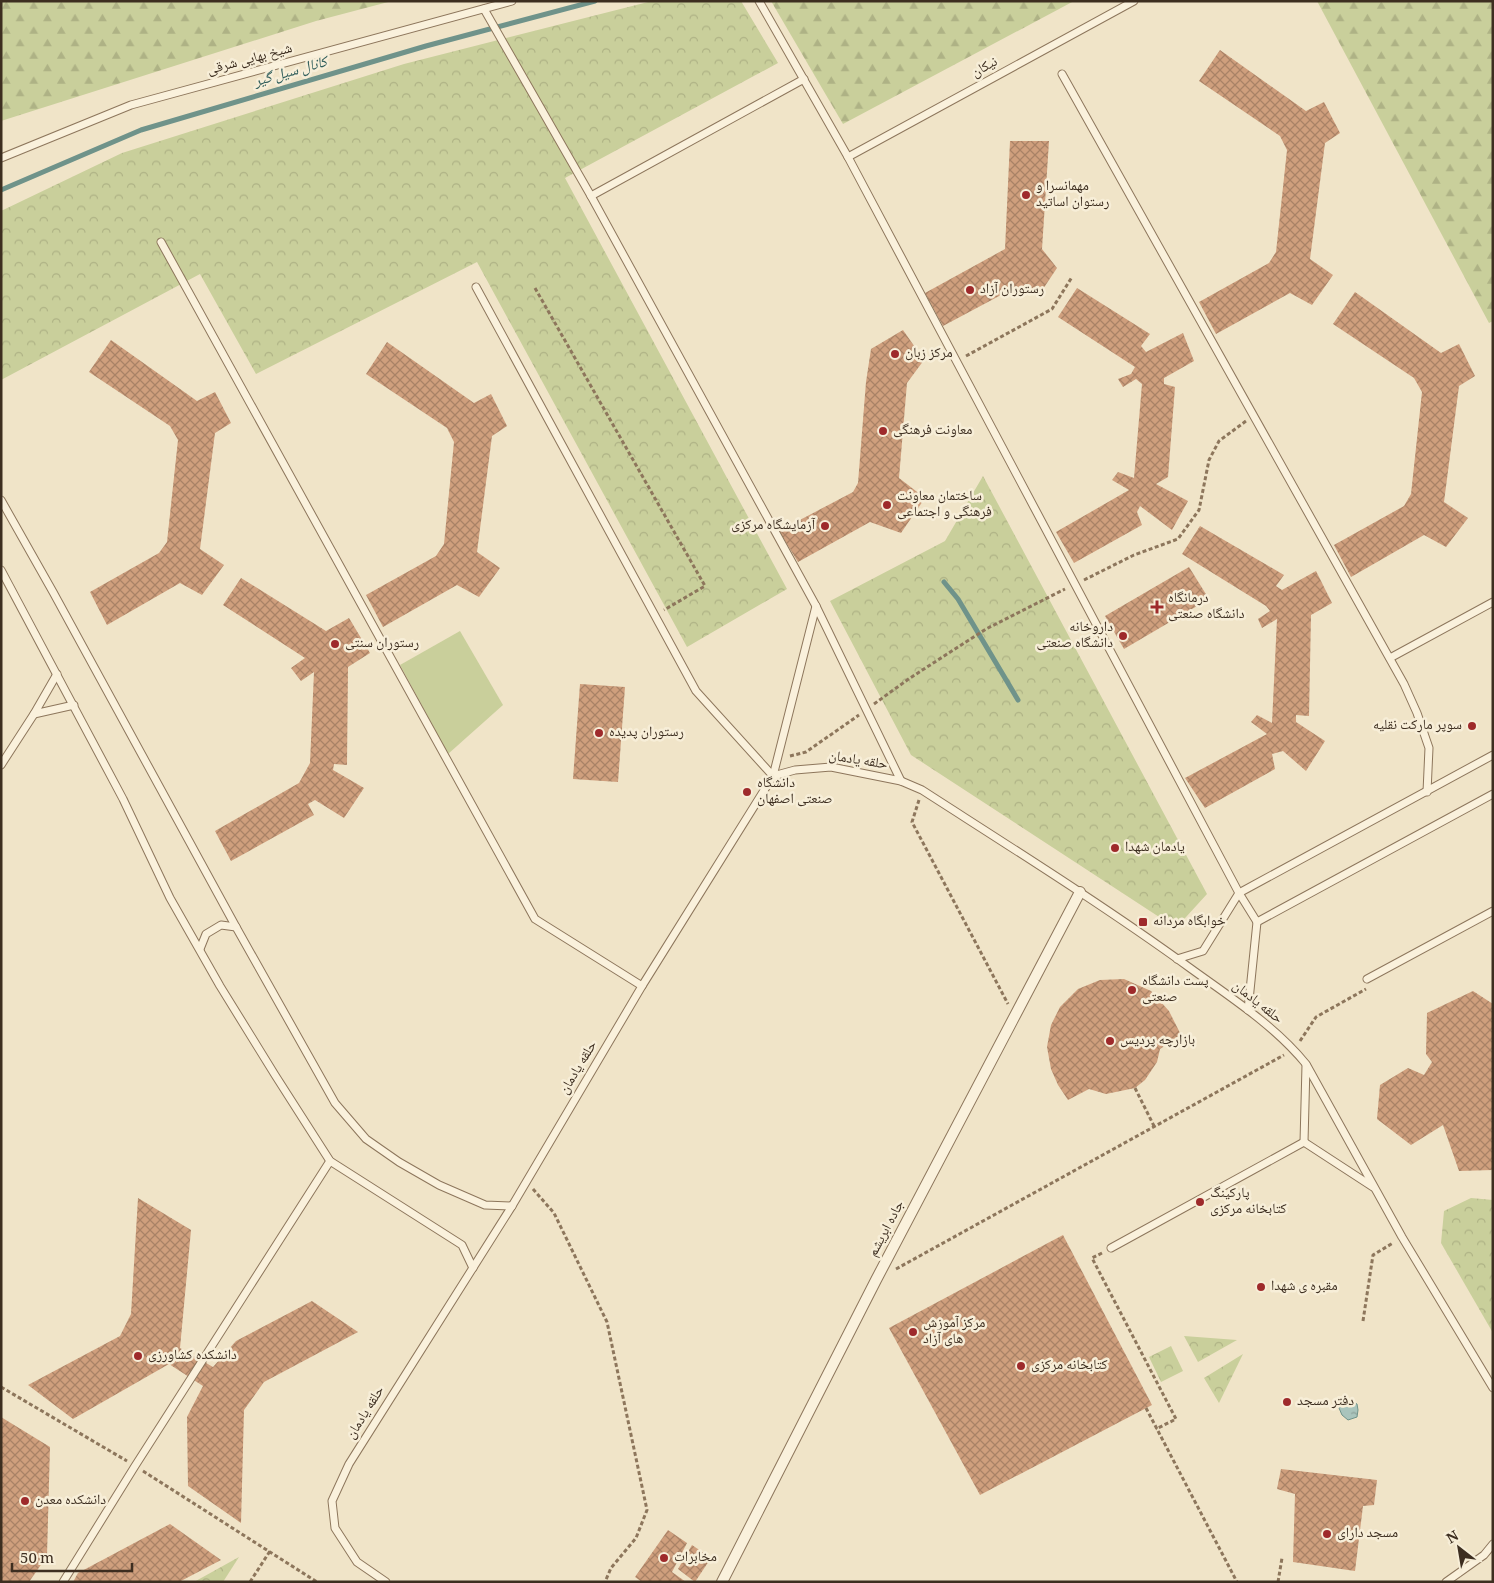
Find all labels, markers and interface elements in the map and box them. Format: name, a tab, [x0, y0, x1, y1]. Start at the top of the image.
street label: شیخ بهایی شرقی	[205, 37, 295, 83]
water label: کانال سیل گیر	[250, 49, 333, 96]
street label: نیکان	[967, 51, 1003, 85]
place label: مهمانسرا و رستوان اساتید	[1036, 175, 1109, 215]
marker: مهمانسرا و رستوان اساتید	[1020, 189, 1032, 201]
place label: رستوران آزاد	[980, 278, 1044, 302]
marker: رستوران آزاد	[964, 284, 976, 296]
place label: مرکز زبان	[905, 342, 953, 366]
marker: مرکز زبان	[889, 348, 901, 360]
place label: معاونت فرهنگی	[893, 419, 972, 443]
marker: معاونت فرهنگی	[877, 425, 889, 437]
place label: ساختمان معاونت فرهنگی و اجتماعی	[897, 485, 992, 525]
marker: ساختمان معاونت فرهنگی و اجتماعی	[881, 499, 893, 511]
place label: آزمایشگاه مرکزی	[731, 514, 815, 538]
marker: آزمایشگاه مرکزی	[819, 520, 831, 532]
place label: درمانگاه دانشگاه صنعتی	[1168, 587, 1245, 627]
marker: درمانگاه دانشگاه صنعتی	[1150, 600, 1164, 614]
place label: داروخانه دانشگاه صنعتی	[1036, 616, 1113, 656]
marker: داروخانه دانشگاه صنعتی	[1117, 630, 1129, 642]
place label: رستوران سنتی	[345, 632, 419, 656]
marker: رستوران سنتی	[329, 638, 341, 650]
place label: سوپر مارکت نقلیه	[1373, 714, 1462, 738]
marker: سوپر مارکت نقلیه	[1466, 720, 1478, 732]
place label: رستوران پدیده	[609, 721, 684, 745]
marker: رستوران پدیده	[593, 727, 605, 739]
street label: حلقه یادمان	[827, 744, 889, 778]
place label: دانشگاه صنعتی اصفهان	[757, 772, 832, 812]
marker: دانشگاه صنعتی اصفهان	[741, 786, 753, 798]
place label: یادمان شهدا	[1125, 836, 1185, 860]
marker: یادمان شهدا	[1109, 842, 1121, 854]
place label: خوابگاه مردانه	[1153, 910, 1226, 934]
marker: خوابگاه مردانه	[1137, 916, 1149, 928]
place label: پست دانشگاه صنعتی	[1142, 970, 1209, 1010]
street label: حلقه یادمان	[1226, 975, 1288, 1031]
marker: پست دانشگاه صنعتی	[1126, 984, 1138, 996]
place label: بازارچه پردیس	[1120, 1029, 1195, 1053]
marker: بازارچه پردیس	[1104, 1035, 1116, 1047]
street label: حلقه یادمان	[553, 1036, 605, 1100]
place label: پارکینگ کتابخانه مرکزی	[1210, 1182, 1287, 1222]
street label: جاده ابریشم	[862, 1196, 912, 1262]
marker: پارکینگ کتابخانه مرکزی	[1194, 1196, 1206, 1208]
place label: مقبره ی شهدا	[1271, 1275, 1338, 1299]
marker: مقبره ی شهدا	[1255, 1281, 1267, 1293]
place label: مرکز آموزش های آزاد	[923, 1312, 985, 1352]
marker: مرکز آموزش های آزاد	[907, 1326, 919, 1338]
place label: دانشکده کشاورزی	[148, 1344, 237, 1368]
marker: دانشکده کشاورزی	[132, 1350, 144, 1362]
place label: کتابخانه مرکزی	[1031, 1354, 1108, 1378]
marker: کتابخانه مرکزی	[1015, 1360, 1027, 1372]
street label: حلقه یادمان	[340, 1381, 392, 1445]
place label: دفتر مسجد	[1297, 1390, 1354, 1414]
marker: دفتر مسجد	[1281, 1396, 1293, 1408]
place label: دانشکده معدن	[35, 1489, 106, 1513]
marker: دانشکده معدن	[19, 1495, 31, 1507]
place label: مسجد دارای	[1337, 1522, 1398, 1546]
north arrow	[1434, 1523, 1484, 1573]
text: N	[1442, 1525, 1464, 1552]
marker: مسجد دارای	[1321, 1528, 1333, 1540]
scale bar	[12, 1540, 132, 1572]
place label: مخابرات	[674, 1546, 717, 1570]
text: 50 m	[20, 1547, 54, 1573]
marker: مخابرات	[658, 1552, 670, 1564]

